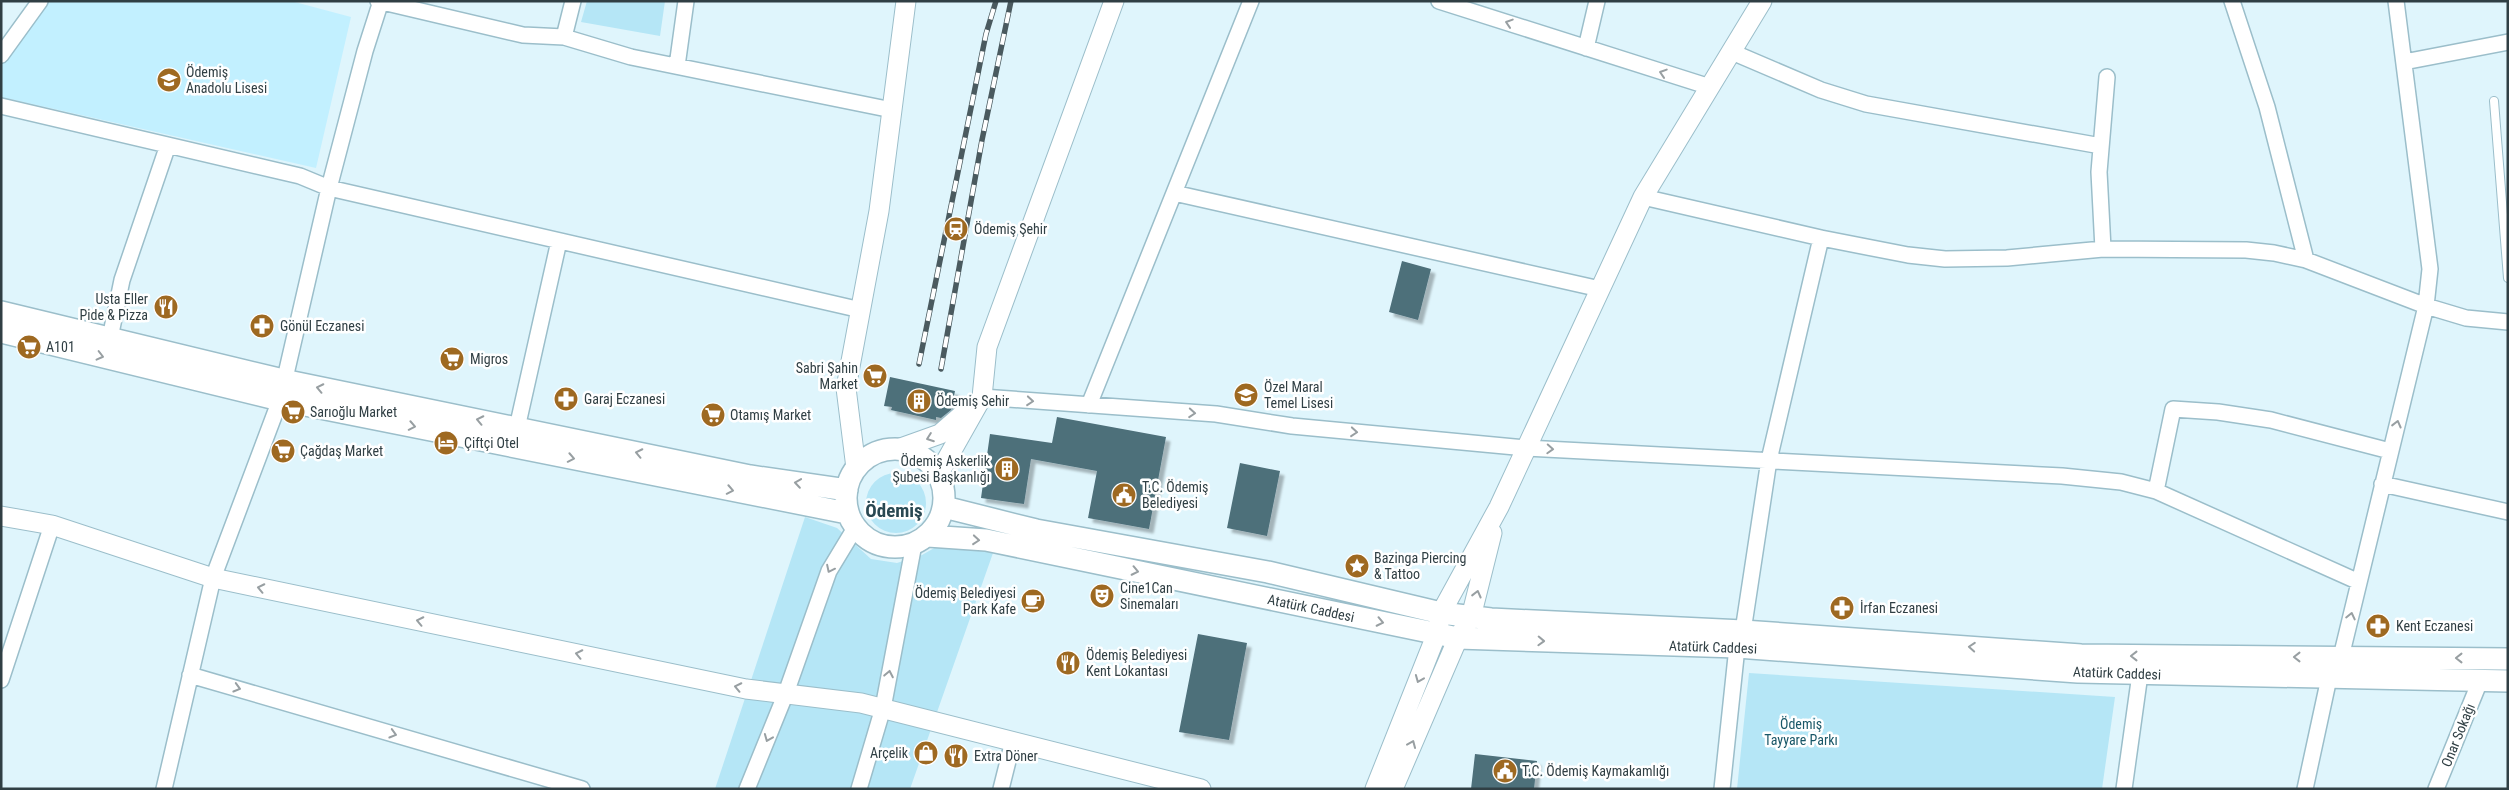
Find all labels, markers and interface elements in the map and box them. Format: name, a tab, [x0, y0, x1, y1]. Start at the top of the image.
one-way arrow	[1505, 19, 1513, 29]
place label: Ödemiş Anadolu Lisesi	[186, 64, 267, 96]
school or university icon: Ödemiş Anadolu Lisesi	[156, 67, 182, 93]
one-way arrow	[1660, 68, 1668, 78]
station icon: Ödemiş Şehir	[943, 216, 969, 242]
place label: Ödemiş Şehir	[974, 221, 1047, 237]
place label: Usta Eller Pide & Pizza	[80, 291, 148, 323]
restaurant icon: Usta Eller Pide & Pizza	[153, 294, 179, 320]
pharmacy icon: Gönül Eczanesi	[249, 313, 275, 339]
place label: Gönül Eczanesi	[280, 318, 364, 334]
supermarket icon: A101	[16, 334, 42, 360]
place label: A101	[46, 339, 75, 355]
supermarket icon: Migros	[439, 346, 465, 372]
one-way arrow	[95, 350, 104, 361]
place label: Migros	[470, 351, 508, 367]
place label: Sabri Şahin Market	[796, 360, 858, 392]
supermarket icon: Sabri Şahin Market	[862, 363, 888, 389]
place label: Özel Maral Temel Lisesi	[1264, 379, 1333, 411]
school or university icon: Özel Maral Temel Lisesi	[1233, 382, 1259, 408]
one-way arrow	[316, 383, 325, 393]
pharmacy icon: Garaj Eczanesi	[553, 386, 579, 412]
building icon: Ödemiş Sehir	[906, 388, 932, 414]
place label: Garaj Eczanesi	[584, 391, 665, 407]
place label: Ödemiş Sehir	[936, 393, 1009, 409]
one-way arrow	[1027, 395, 1035, 406]
supermarket icon: Sarıoğlu Market	[280, 399, 306, 425]
supermarket icon: Otamış Market	[700, 402, 726, 428]
place label: Sarıoğlu Market	[310, 404, 397, 420]
place label: Otamış Market	[730, 407, 811, 423]
one-way arrow	[1189, 407, 1197, 418]
one-way arrow	[475, 416, 484, 426]
one-way arrow	[407, 420, 416, 431]
one-way arrow	[2391, 420, 2402, 429]
one-way arrow	[1350, 426, 1358, 437]
hotel icon: Çiftçi Otel	[433, 430, 459, 456]
one-way arrow	[927, 432, 935, 442]
place label: Çiftçi Otel	[464, 435, 519, 451]
supermarket icon: Çağdaş Market	[270, 438, 296, 464]
place label: Çağdaş Market	[300, 443, 383, 459]
one-way arrow	[1547, 444, 1555, 455]
one-way arrow	[634, 448, 643, 459]
one-way arrow	[567, 452, 575, 463]
place label: Ödemiş Askerlik Şubesi Başkanlığı	[892, 453, 991, 485]
building icon: Ödemiş Askerlik Şubesi Başkanlığı	[994, 456, 1020, 482]
one-way arrow	[794, 478, 802, 489]
place label: T.C. Ödemiş Belediyesi	[1142, 479, 1208, 511]
public building icon: T.C. Ödemiş Belediyesi	[1111, 482, 1137, 508]
one-way arrow	[726, 484, 735, 495]
district label: Ödemiş	[865, 499, 923, 522]
one-way arrow	[972, 534, 980, 545]
place label: Bazinga Piercing & Tattoo	[1374, 550, 1466, 582]
place icon: Bazinga Piercing & Tattoo	[1344, 553, 1370, 579]
one-way arrow	[826, 564, 836, 573]
one-way arrow	[1131, 565, 1140, 576]
place label: Cine1Can Sinemaları	[1120, 580, 1179, 612]
one-way arrow	[256, 583, 265, 594]
theatre icon: Cine1Can Sinemaları	[1089, 583, 1115, 609]
place label: Ödemiş Belediyesi Park Kafe	[915, 585, 1016, 617]
cafe icon: Ödemiş Belediyesi Park Kafe	[1020, 588, 1046, 614]
one-way arrow	[1471, 589, 1482, 598]
street label: Atatürk Caddesi	[1266, 591, 1356, 625]
pharmacy icon: İrfan Eczanesi	[1829, 595, 1855, 621]
place label: İrfan Eczanesi	[1860, 600, 1938, 616]
one-way arrow	[2345, 612, 2356, 621]
pharmacy icon: Kent Eczanesi	[2365, 613, 2391, 639]
one-way arrow	[415, 616, 424, 627]
one-way arrow	[1376, 616, 1385, 627]
place label: Kent Eczanesi	[2396, 618, 2473, 634]
one-way arrow	[1537, 635, 1545, 646]
street label: Atatürk Caddesi	[1669, 637, 1757, 657]
one-way arrow	[1968, 642, 1976, 653]
place label: Ödemiş Belediyesi Kent Lokantası	[1086, 647, 1187, 679]
one-way arrow	[574, 649, 583, 660]
restaurant icon: Ödemiş Belediyesi Kent Lokantası	[1055, 650, 1081, 676]
one-way arrow	[2130, 651, 2138, 661]
one-way arrow	[2292, 652, 2300, 662]
one-way arrow	[2455, 653, 2462, 663]
street label: Atatürk Caddesi	[2073, 663, 2161, 683]
one-way arrow	[884, 670, 894, 678]
one-way arrow	[1415, 674, 1425, 683]
one-way arrow	[232, 683, 240, 693]
one-way arrow	[734, 683, 742, 693]
street label: Onar Sokağı	[2438, 701, 2478, 769]
park label: Ödemiş Tayyare Parkı	[1764, 716, 1838, 748]
one-way arrow	[388, 728, 396, 738]
one-way arrow	[763, 733, 774, 742]
shop icon: Arçelik	[913, 740, 939, 766]
one-way arrow	[1406, 740, 1417, 749]
restaurant icon: Extra Döner	[943, 743, 969, 769]
place label: Arçelik	[870, 745, 909, 761]
place label: Extra Döner	[974, 748, 1038, 764]
public building icon: T.C. Ödemiş Kaymakamlığı	[1492, 758, 1518, 784]
place label: T.C. Ödemiş Kaymakamlığı	[1522, 763, 1669, 779]

